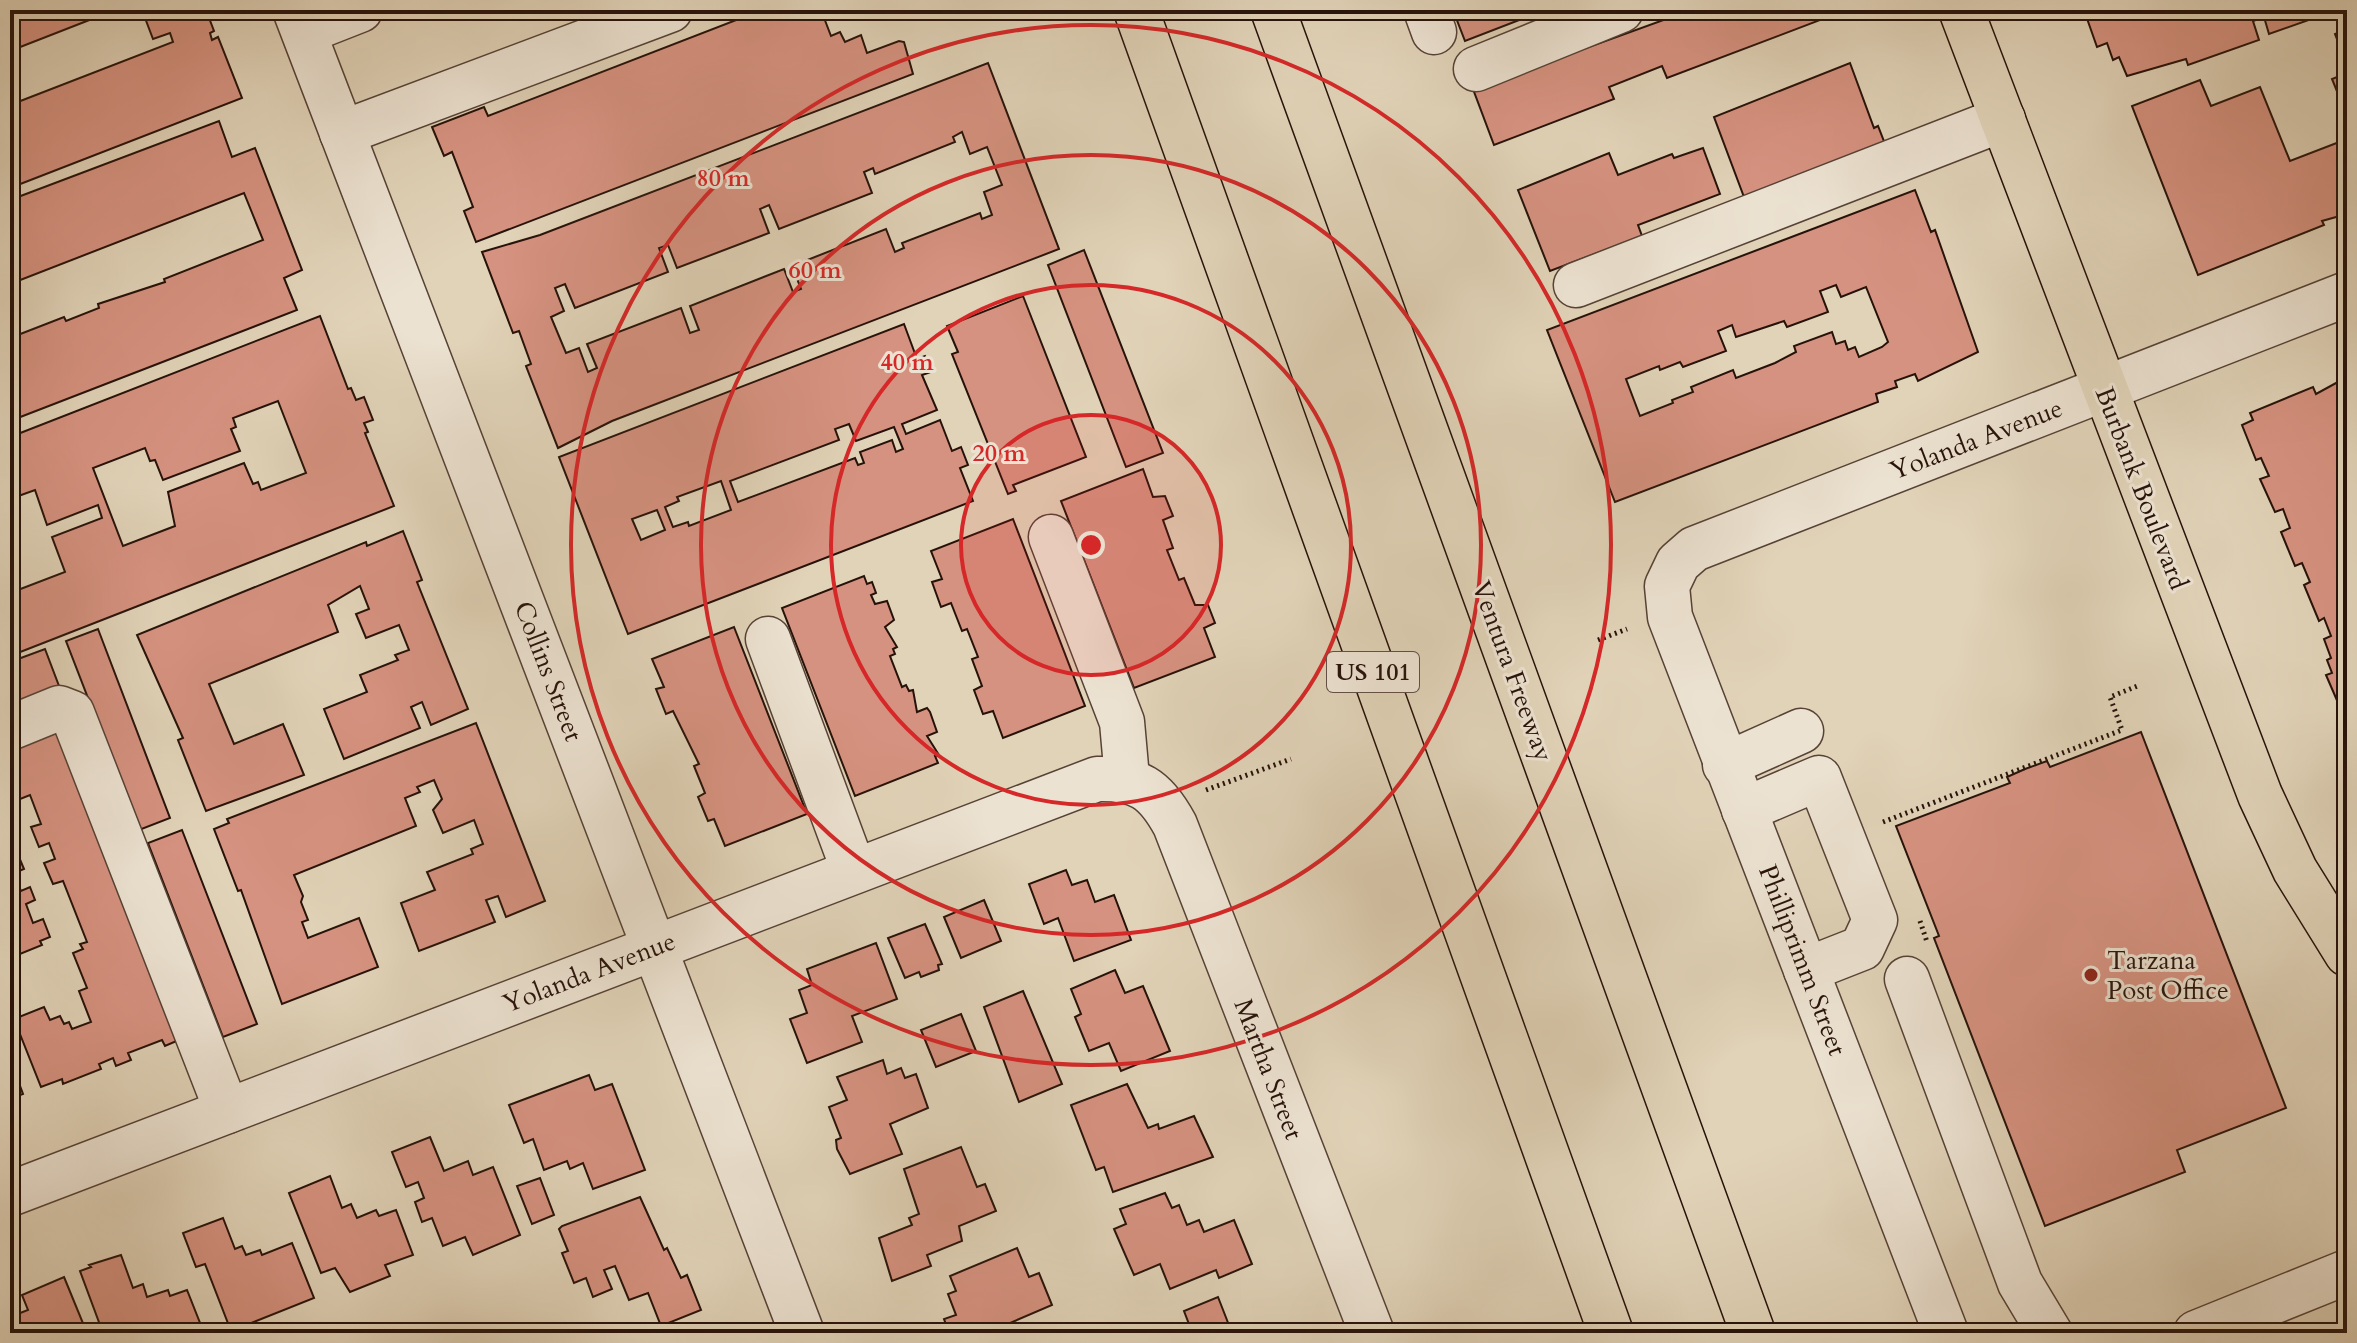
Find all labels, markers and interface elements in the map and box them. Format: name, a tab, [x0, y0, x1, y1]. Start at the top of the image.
text: 80 m	[696, 162, 750, 195]
text: 60 m	[788, 254, 842, 287]
text: 40 m	[880, 346, 934, 379]
street label: Burbank Boulevard	[2087, 382, 2196, 595]
street label: Yolanda Avenue	[1885, 390, 2068, 488]
text: 20 m	[972, 437, 1026, 470]
centre of rings	[1077, 531, 1105, 559]
street label: Ventura Freeway	[1464, 576, 1561, 766]
street label: Collins Street	[506, 596, 591, 746]
road number: US 101	[1327, 652, 1419, 692]
street label: Philliprimm Street	[1750, 860, 1855, 1061]
street label: Yolanda Avenue	[498, 923, 681, 1021]
place label: Tarzana Post Office	[2107, 943, 2229, 1008]
marker: Tarzana Post Office	[2082, 966, 2100, 984]
street label: Martha Street	[1226, 994, 1311, 1145]

